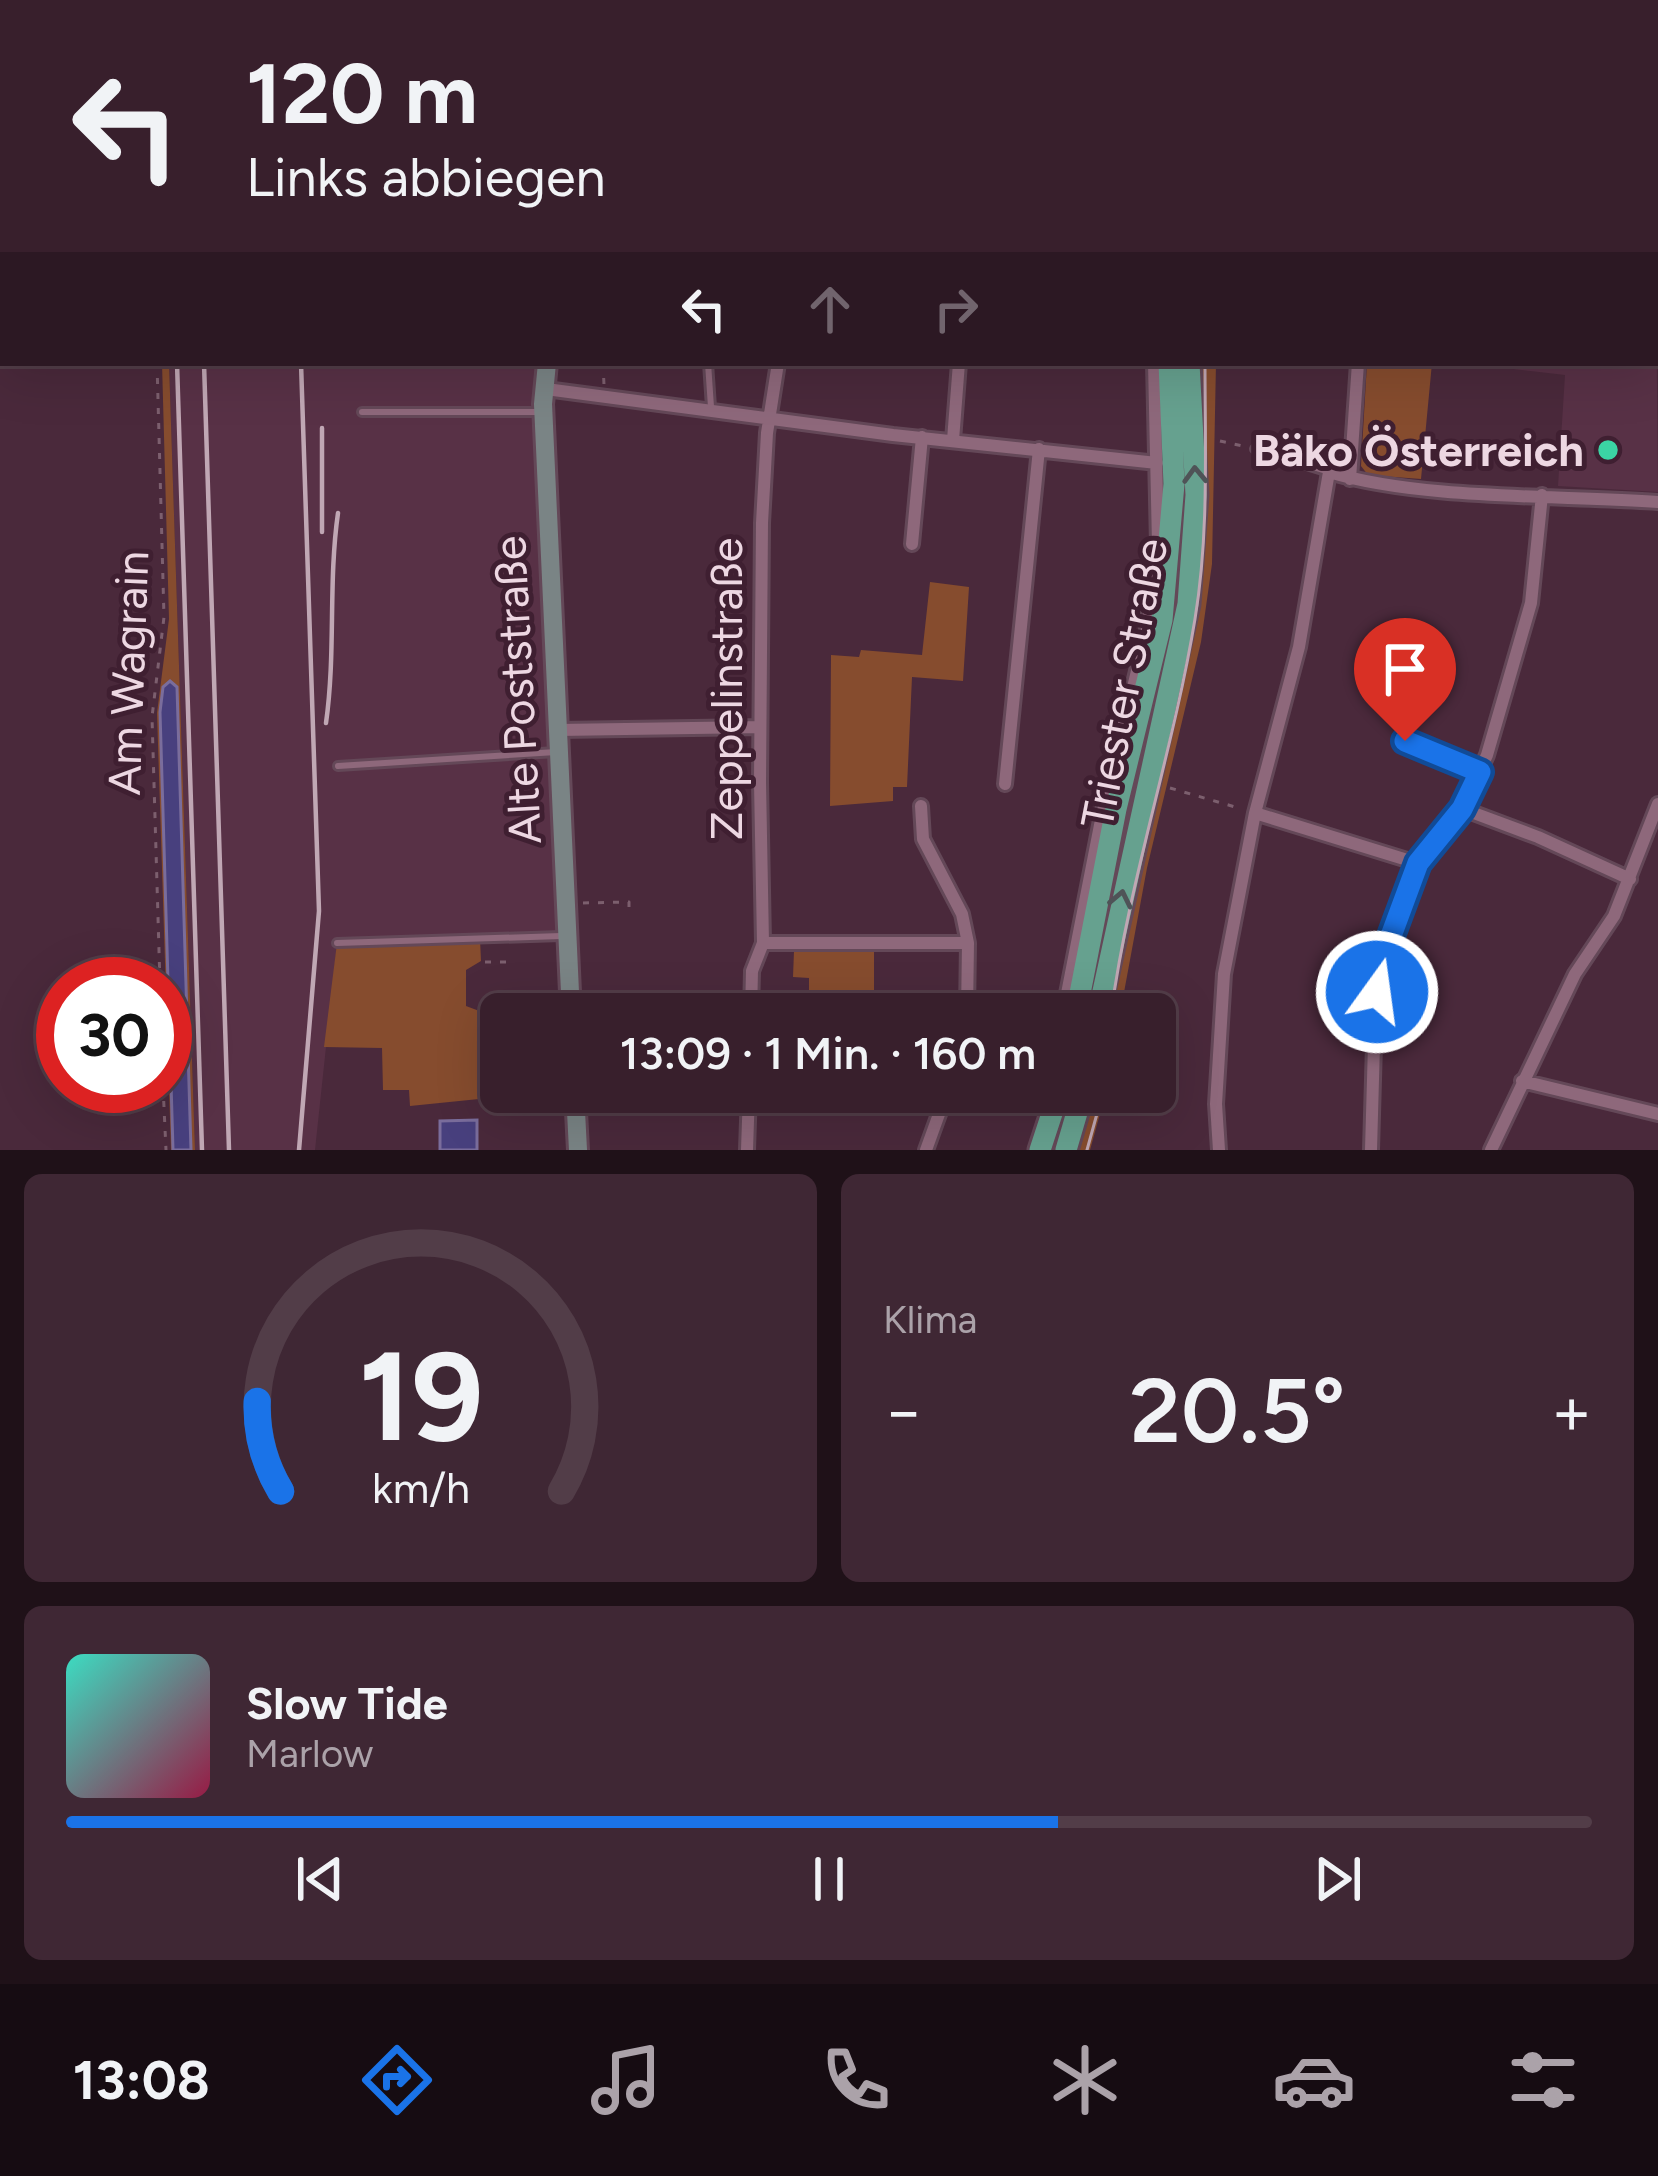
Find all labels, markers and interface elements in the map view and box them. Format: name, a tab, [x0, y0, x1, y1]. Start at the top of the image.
text: 120 m	[246, 43, 478, 144]
icon: left	[48, 48, 204, 204]
text: Links abbiegen	[246, 145, 606, 210]
icon: left	[671, 276, 737, 342]
icon: ahead	[797, 276, 863, 342]
icon: right	[923, 276, 989, 342]
place label: Bäko Österreich	[1253, 423, 1584, 477]
marker: Bäko Österreich	[1595, 437, 1621, 463]
one-way arrow	[1183, 465, 1209, 484]
street label: Triester Straße	[1069, 533, 1179, 833]
street label: Alte Poststraße	[482, 534, 552, 846]
street label: Zeppelinstraße	[699, 538, 753, 840]
street label: Am Wagrain	[97, 550, 159, 796]
pin	[1354, 618, 1456, 741]
icon: arrive	[1372, 636, 1438, 702]
one-way arrow	[1108, 890, 1133, 910]
position arrow	[1314, 929, 1440, 1055]
speed limit sign: 30	[36, 957, 192, 1113]
text: 13:09 · 1 Min. · 160 m	[620, 1026, 1036, 1080]
text: Klima	[883, 1296, 978, 1343]
text: 19	[358, 1321, 483, 1471]
text: 20.5°	[1130, 1356, 1346, 1465]
text: −	[883, 1371, 924, 1451]
text: +	[1551, 1371, 1592, 1451]
text: km/h	[372, 1462, 469, 1514]
text: Slow Tide	[246, 1676, 448, 1730]
text: Marlow	[246, 1730, 373, 1777]
icon: previous	[287, 1846, 353, 1912]
icon: pause	[796, 1846, 862, 1912]
icon: next	[1305, 1846, 1371, 1912]
icon: directions	[355, 2038, 439, 2122]
icon: music	[584, 2038, 668, 2122]
icon: phone	[814, 2038, 898, 2122]
icon: climate	[1043, 2038, 1127, 2122]
icon: car	[1272, 2038, 1356, 2122]
icon: filters	[1501, 2038, 1585, 2122]
text: 13:08	[73, 2048, 210, 2113]

